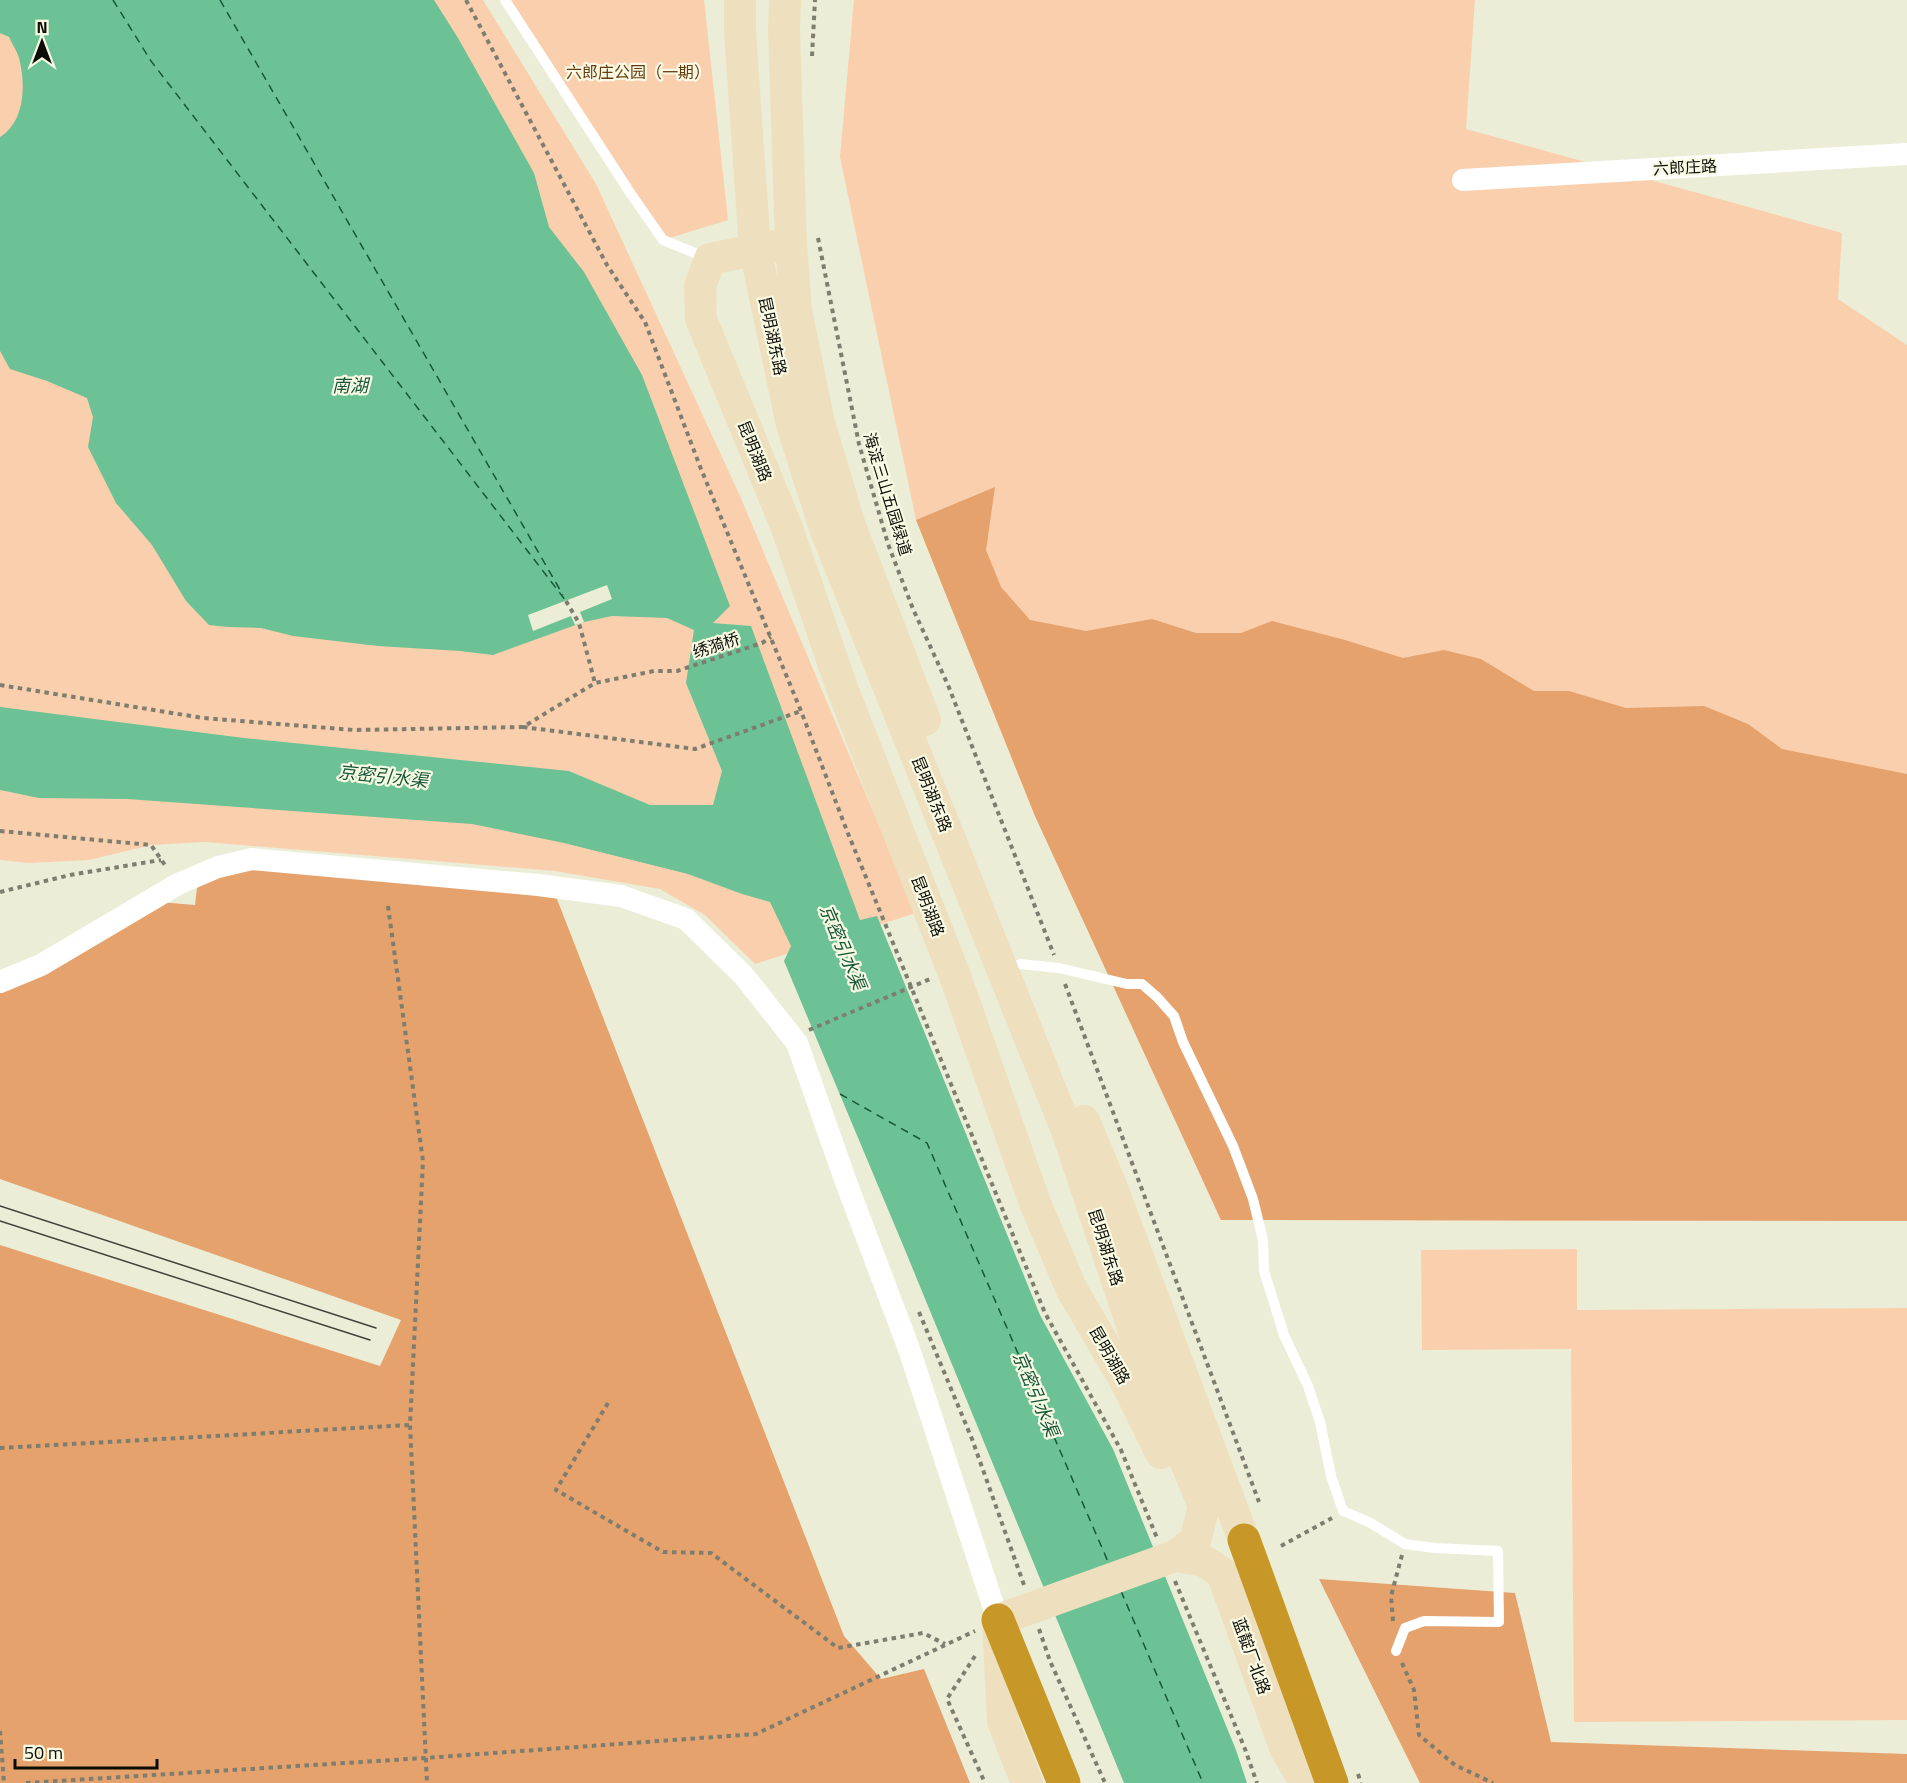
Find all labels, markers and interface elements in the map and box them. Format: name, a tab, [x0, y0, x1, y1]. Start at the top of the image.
north arrow	[12, 12, 72, 72]
text: N	[36, 15, 48, 39]
park label: 六郎庄公园（一期）	[566, 60, 710, 84]
street label: 六郎庄路	[1652, 153, 1718, 181]
street label: 昆明湖东路	[753, 294, 793, 378]
water label: 南湖	[332, 372, 371, 399]
street label: 昆明湖路	[732, 417, 778, 485]
street label: 海淀三山五园绿道	[858, 429, 918, 559]
street label: 绣漪桥	[689, 626, 743, 664]
street label: 昆明湖东路	[906, 752, 958, 836]
water label: 京密引水渠	[337, 758, 432, 794]
street label: 昆明湖路	[905, 872, 951, 940]
water label: 京密引水渠	[813, 900, 874, 996]
street label: 昆明湖东路	[1082, 1205, 1130, 1289]
street label: 昆明湖路	[1084, 1321, 1136, 1389]
water label: 京密引水渠	[1006, 1347, 1067, 1443]
street label: 蓝靛厂北路	[1227, 1614, 1277, 1698]
scale bar	[15, 1732, 158, 1770]
text: 50 m	[24, 1739, 63, 1766]

